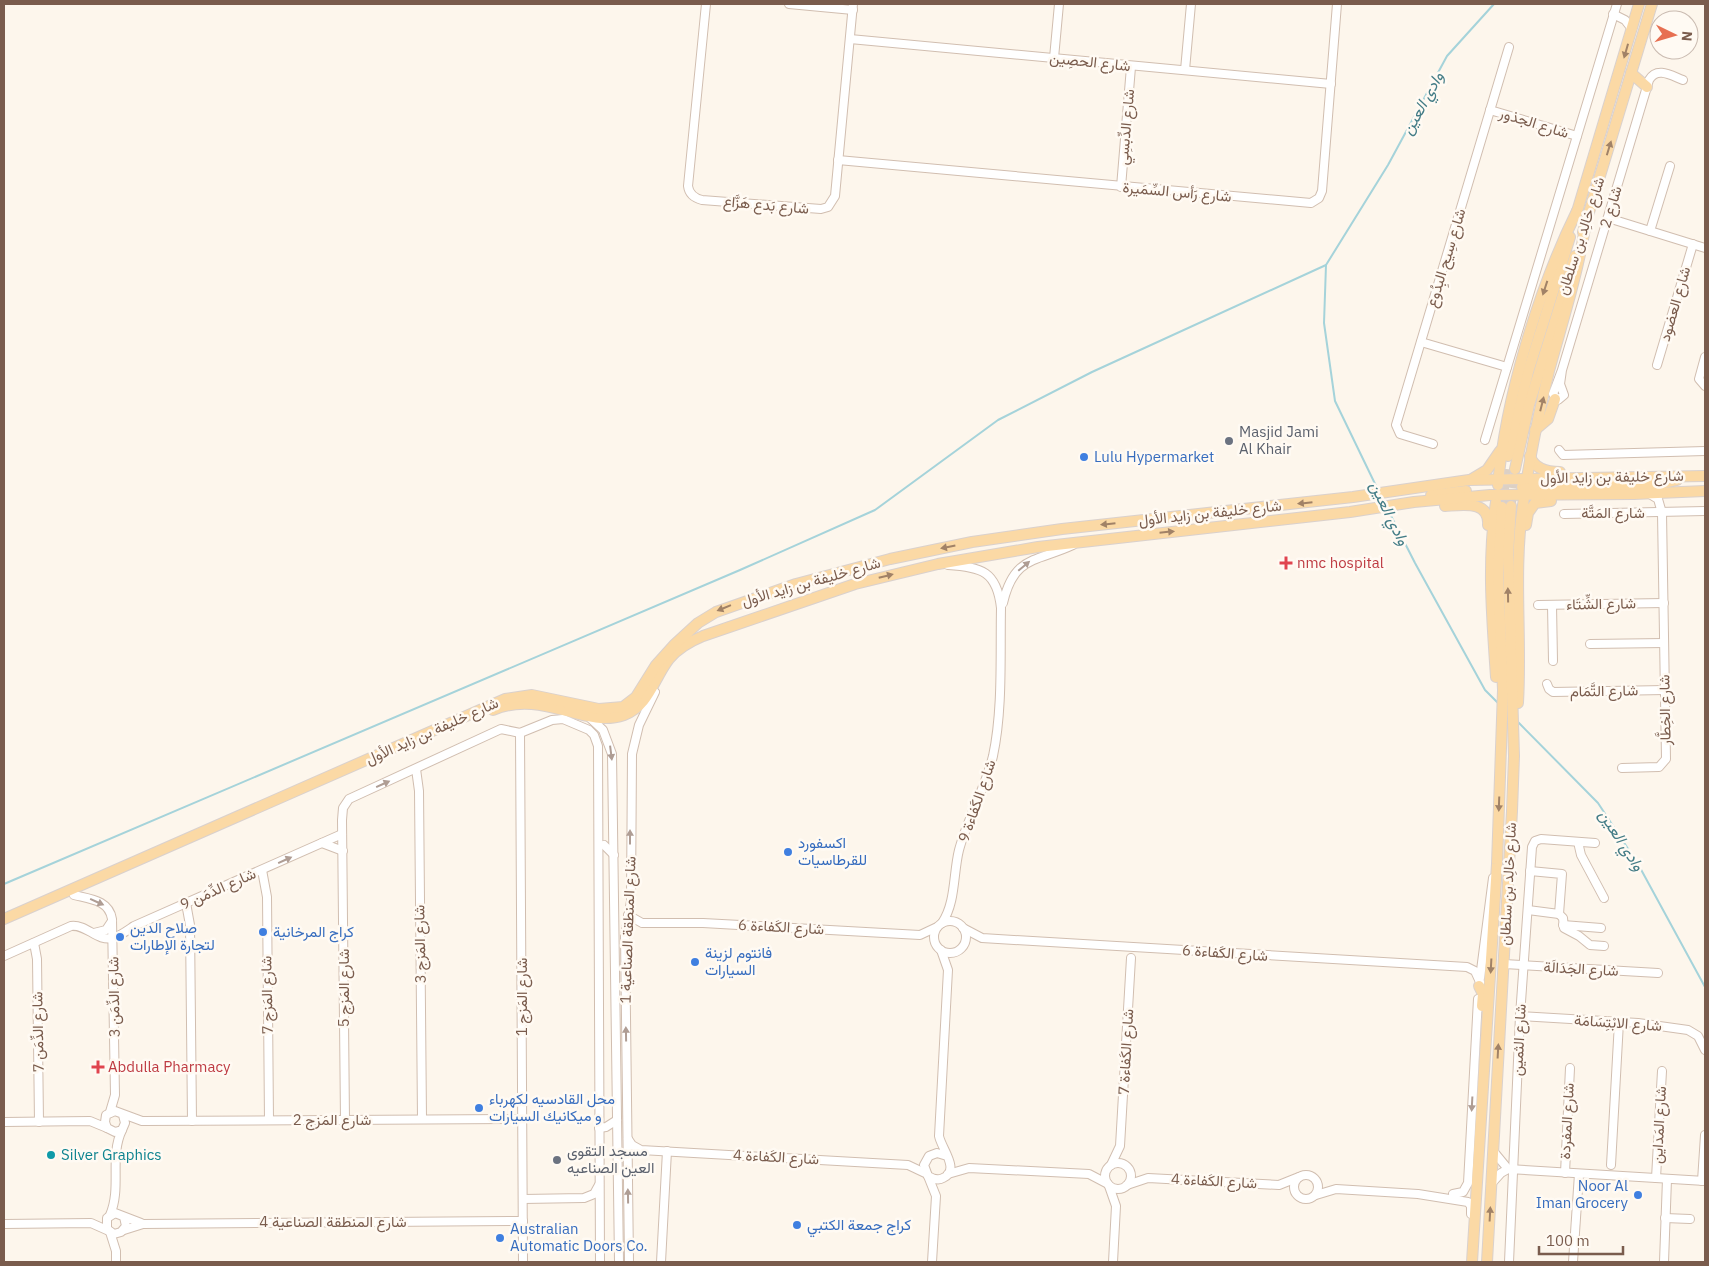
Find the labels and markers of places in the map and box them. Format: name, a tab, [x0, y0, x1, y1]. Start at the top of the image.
place label: Masjid Jami Al Khair	[1239, 422, 1319, 458]
marker: Masjid Jami Al Khair	[1223, 435, 1235, 447]
place label: Lulu Hypermarket	[1094, 447, 1214, 466]
marker: Lulu Hypermarket	[1078, 451, 1090, 463]
place label: nmc hospital	[1297, 553, 1384, 572]
marker: nmc hospital	[1279, 556, 1293, 570]
place label: اكسفورد للقرطاسيات	[798, 833, 867, 869]
marker: اكسفورد للقرطاسيات	[782, 846, 794, 858]
place label: صلاح الدين لتجارة الإطارات	[130, 918, 215, 955]
place label: كراج المرخانية	[273, 922, 354, 943]
marker: كراج المرخانية	[257, 926, 269, 938]
marker: صلاح الدين لتجارة الإطارات	[114, 931, 126, 943]
place label: فانتوم لزينة السيارات	[705, 943, 772, 979]
marker: فانتوم لزينة السيارات	[689, 956, 701, 968]
place label: Abdulla Pharmacy	[108, 1057, 231, 1076]
marker: Abdulla Pharmacy	[92, 1061, 104, 1073]
place label: محل القادسيه لكهرباء و ميكانيك السيارات	[489, 1089, 615, 1125]
marker: محل القادسيه لكهرباء و ميكانيك السيارات	[473, 1102, 485, 1114]
place label: مسجد التقوى العين الصناعيه	[567, 1141, 654, 1178]
place label: Silver Graphics	[61, 1145, 162, 1164]
marker: Silver Graphics	[45, 1149, 57, 1161]
marker: مسجد التقوى العين الصناعيه	[551, 1154, 563, 1166]
place label: Noor Al Iman Grocery	[1536, 1176, 1629, 1212]
marker: Noor Al Iman Grocery	[1632, 1189, 1644, 1201]
place label: كراج جمعة الكتبي	[807, 1215, 912, 1238]
place label: Australian Automatic Doors Co.	[510, 1219, 648, 1255]
marker: كراج جمعة الكتبي	[791, 1219, 803, 1231]
marker: Australian Automatic Doors Co.	[494, 1232, 506, 1244]

